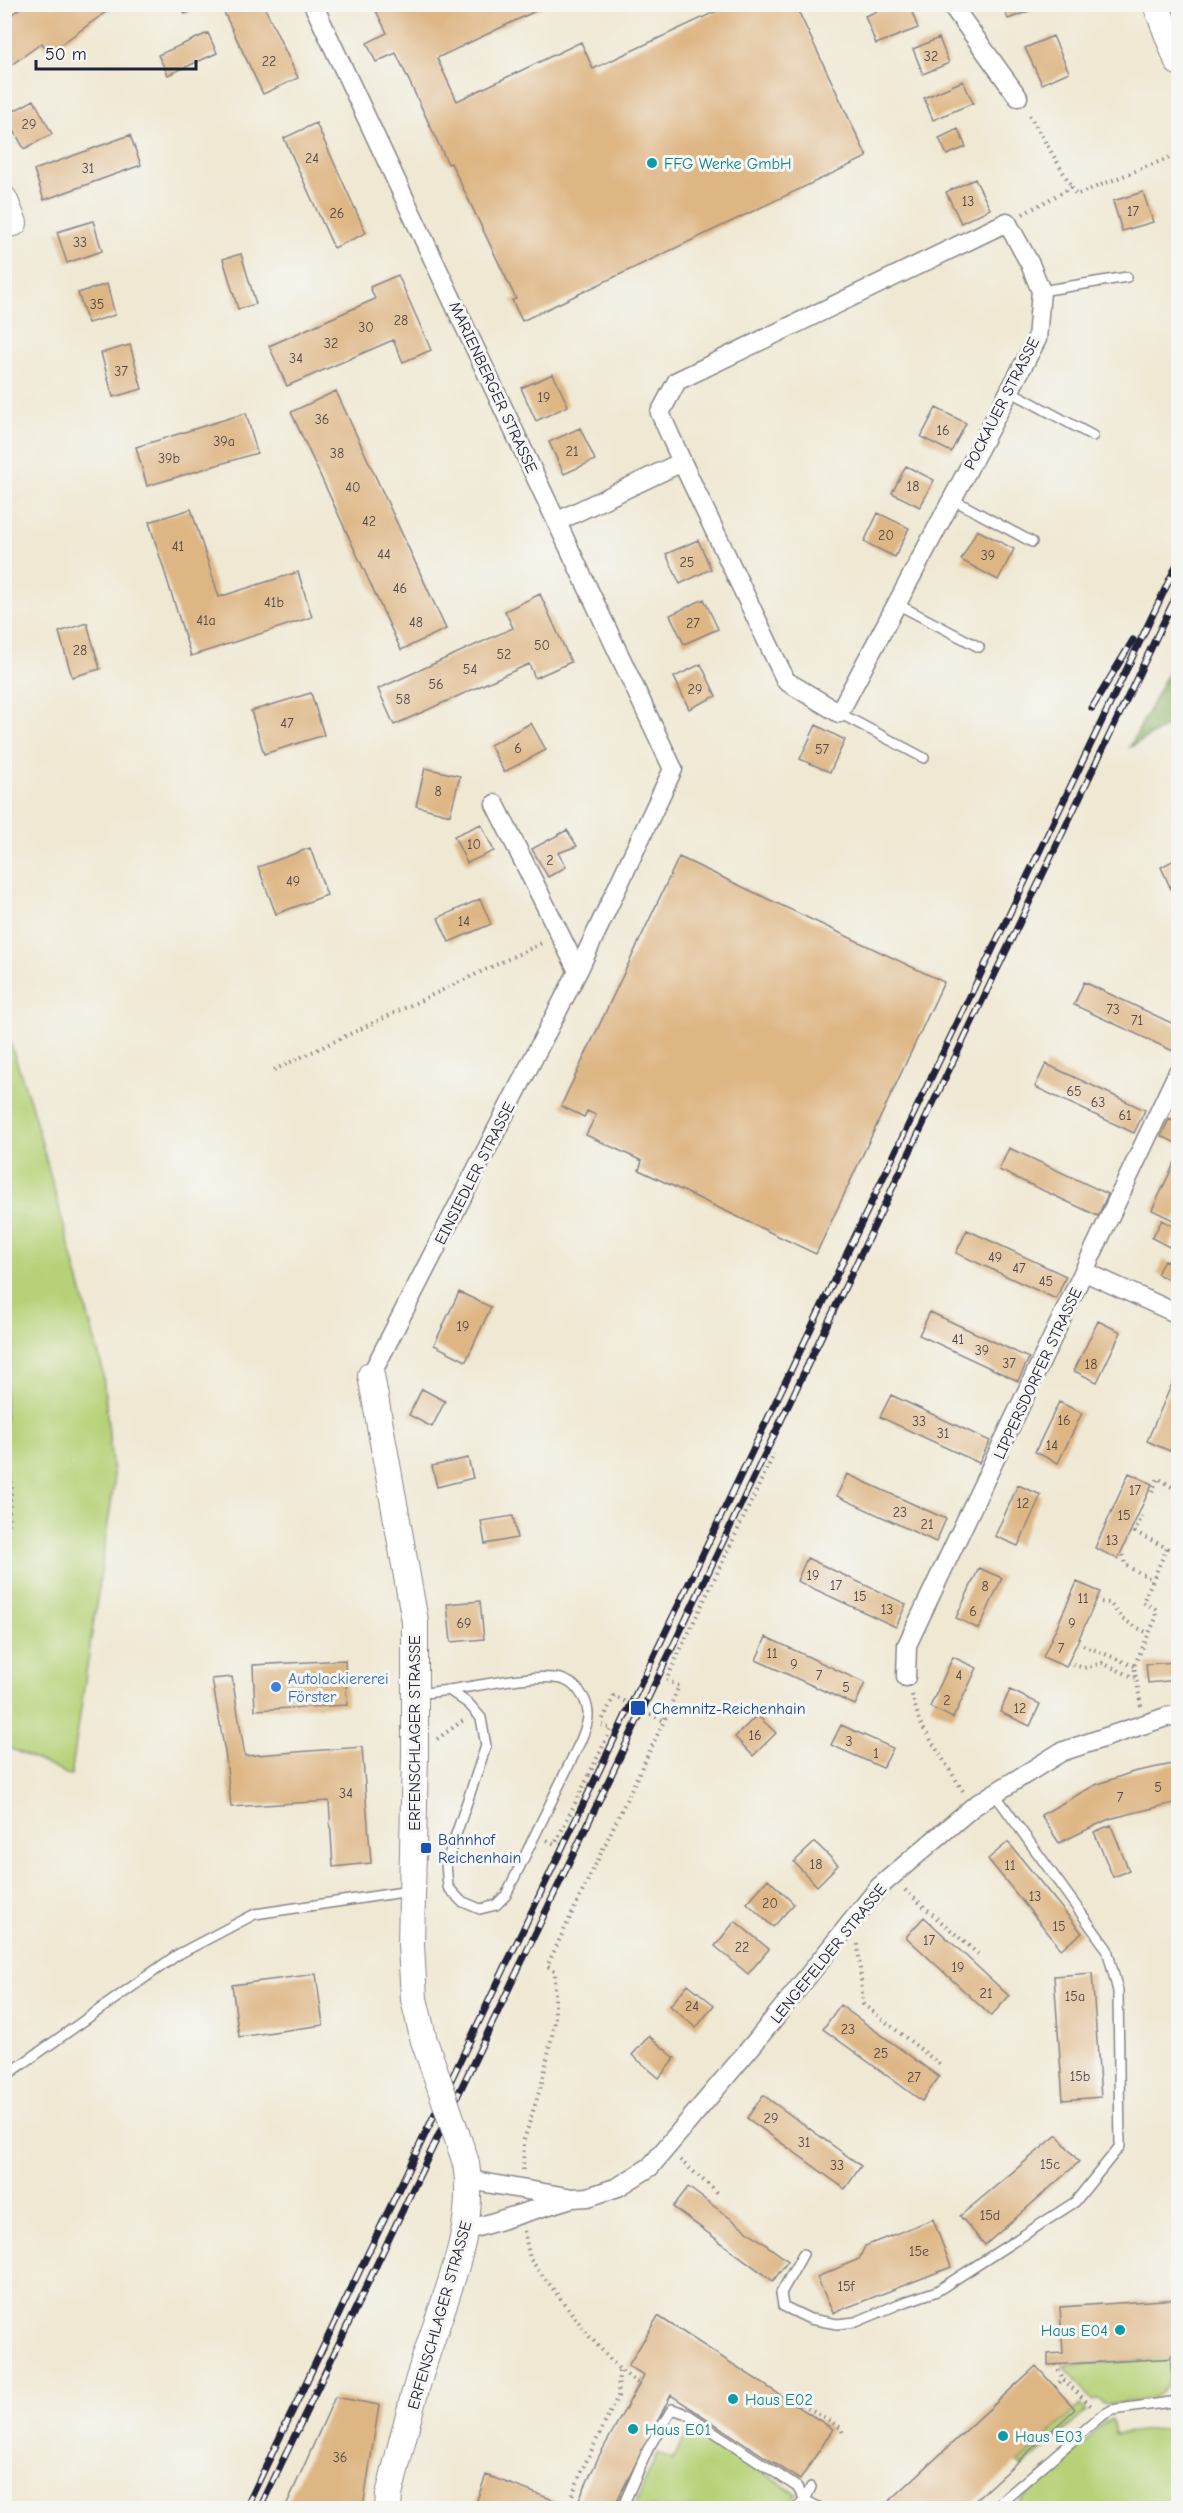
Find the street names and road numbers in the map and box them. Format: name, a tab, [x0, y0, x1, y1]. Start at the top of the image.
street label: MARIENBERGER STRASSE	[445, 299, 541, 476]
street label: POCKAUER STRASSE	[961, 334, 1043, 473]
street label: EINSIEDLER STRASSE	[431, 1099, 519, 1248]
street label: LIPPERSDORFER STRASSE	[990, 1284, 1086, 1462]
street label: ERFENSCHLAGER STRASSE	[406, 1635, 424, 1831]
street label: LENGEFELDER STRASSE	[767, 1880, 891, 2027]
street label: ERFENSCHLAGER STRASSE	[404, 2219, 476, 2412]

